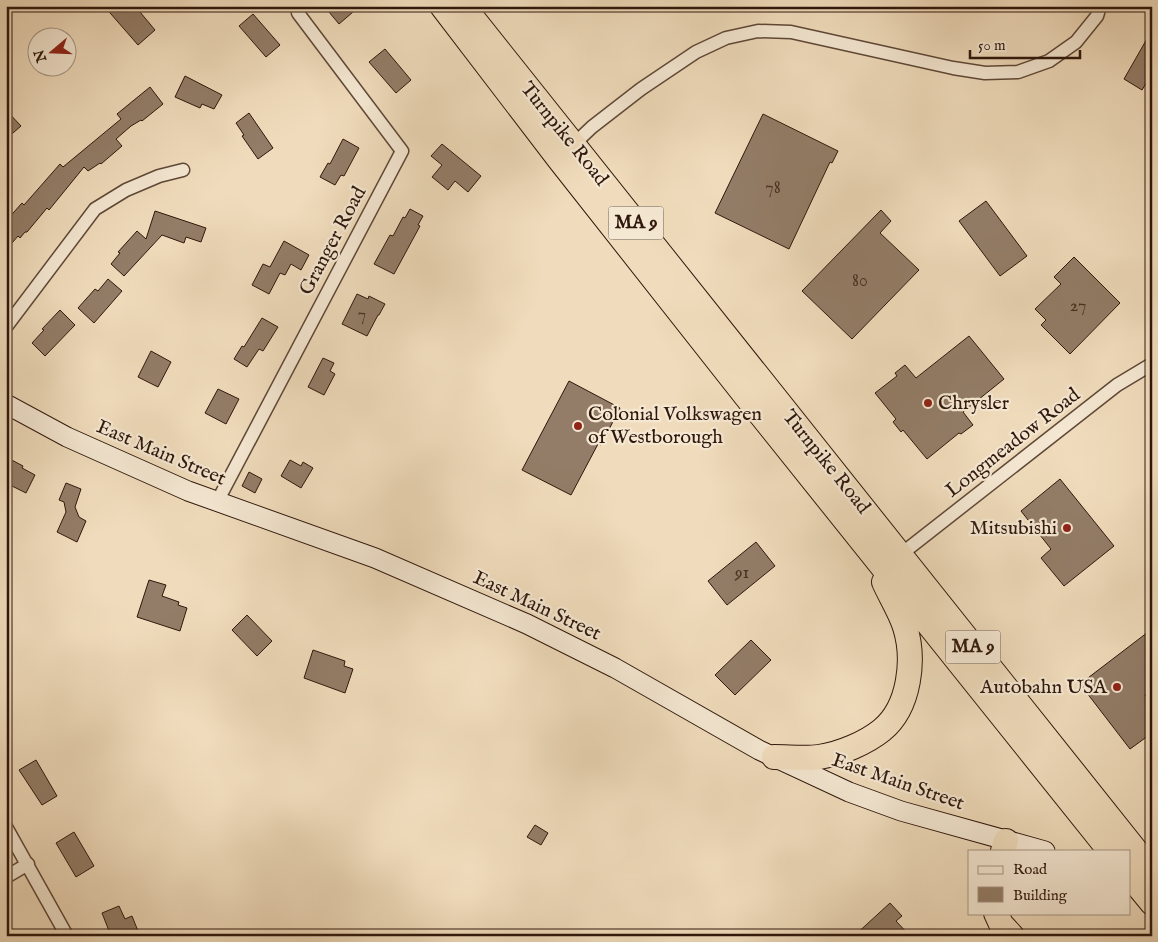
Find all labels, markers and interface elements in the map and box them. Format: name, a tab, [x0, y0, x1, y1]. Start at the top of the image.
north arrow	[28, 28, 78, 78]
scale bar	[970, 28, 1080, 60]
text: 50 m	[978, 36, 1006, 55]
text: N	[30, 47, 51, 66]
street label: Turnpike Road	[514, 77, 614, 191]
house number: 78	[765, 177, 781, 200]
street label: Granger Road	[294, 182, 372, 300]
road number: MA 9	[608, 207, 664, 240]
house number: 80	[852, 270, 868, 293]
house number: 27	[1070, 295, 1086, 318]
house number: 7	[358, 304, 366, 327]
street label: Longmeadow Road	[941, 383, 1085, 503]
place label: Chrysler	[938, 391, 1010, 416]
marker: Chrysler	[922, 397, 934, 409]
place label: Colonial Volkswagen of Westborough	[588, 402, 762, 450]
street label: Turnpike Road	[776, 405, 876, 519]
street label: East Main Street	[92, 414, 230, 492]
marker: Colonial Volkswagen of Westborough	[572, 420, 584, 432]
place label: Mitsubishi	[970, 516, 1057, 541]
marker: Mitsubishi	[1061, 522, 1073, 534]
house number: 91	[734, 562, 749, 585]
street label: East Main Street	[469, 565, 605, 647]
road number: MA 9	[946, 630, 1000, 664]
place label: Autobahn USA	[979, 675, 1107, 700]
marker: Autobahn USA	[1111, 681, 1123, 693]
street label: East Main Street	[829, 748, 968, 816]
legend	[968, 850, 1130, 914]
text: Road	[1013, 860, 1048, 879]
text: Building	[1013, 886, 1068, 905]

